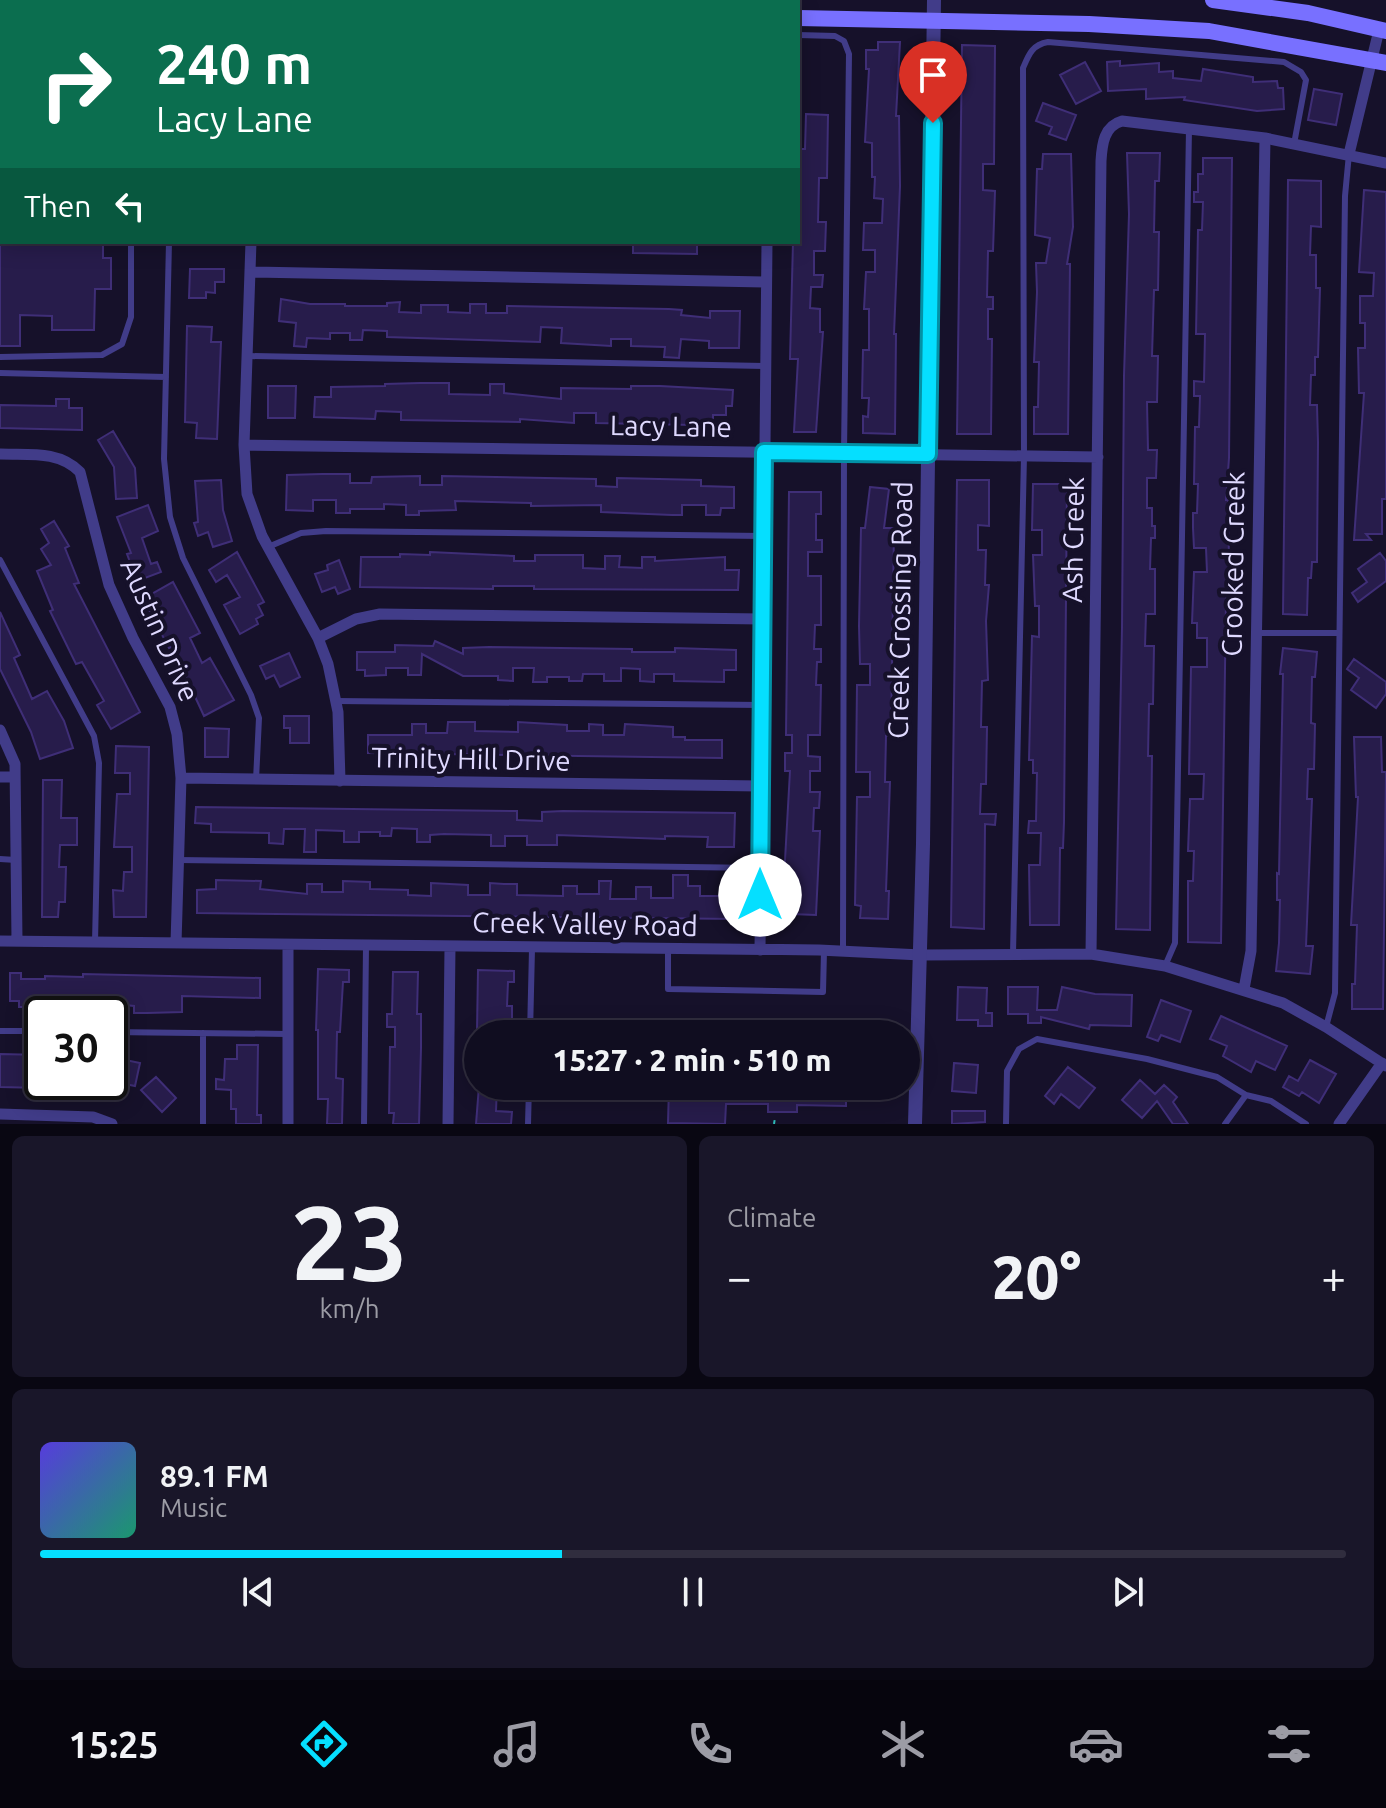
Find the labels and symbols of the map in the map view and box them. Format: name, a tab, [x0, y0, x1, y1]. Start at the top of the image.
pin	[899, 41, 967, 123]
street label: Lacy Lane	[610, 409, 732, 442]
street label: Crooked Creek	[1215, 471, 1250, 657]
street label: Ash Creek	[1056, 477, 1089, 603]
street label: Creek Crossing Road	[882, 481, 917, 739]
street label: Austin Drive	[115, 554, 206, 706]
street label: Trinity Hill Drive	[371, 741, 571, 776]
position arrow	[718, 853, 802, 937]
street label: Creek Valley Road	[472, 906, 698, 941]
speed limit sign: 30	[24, 996, 128, 1100]

